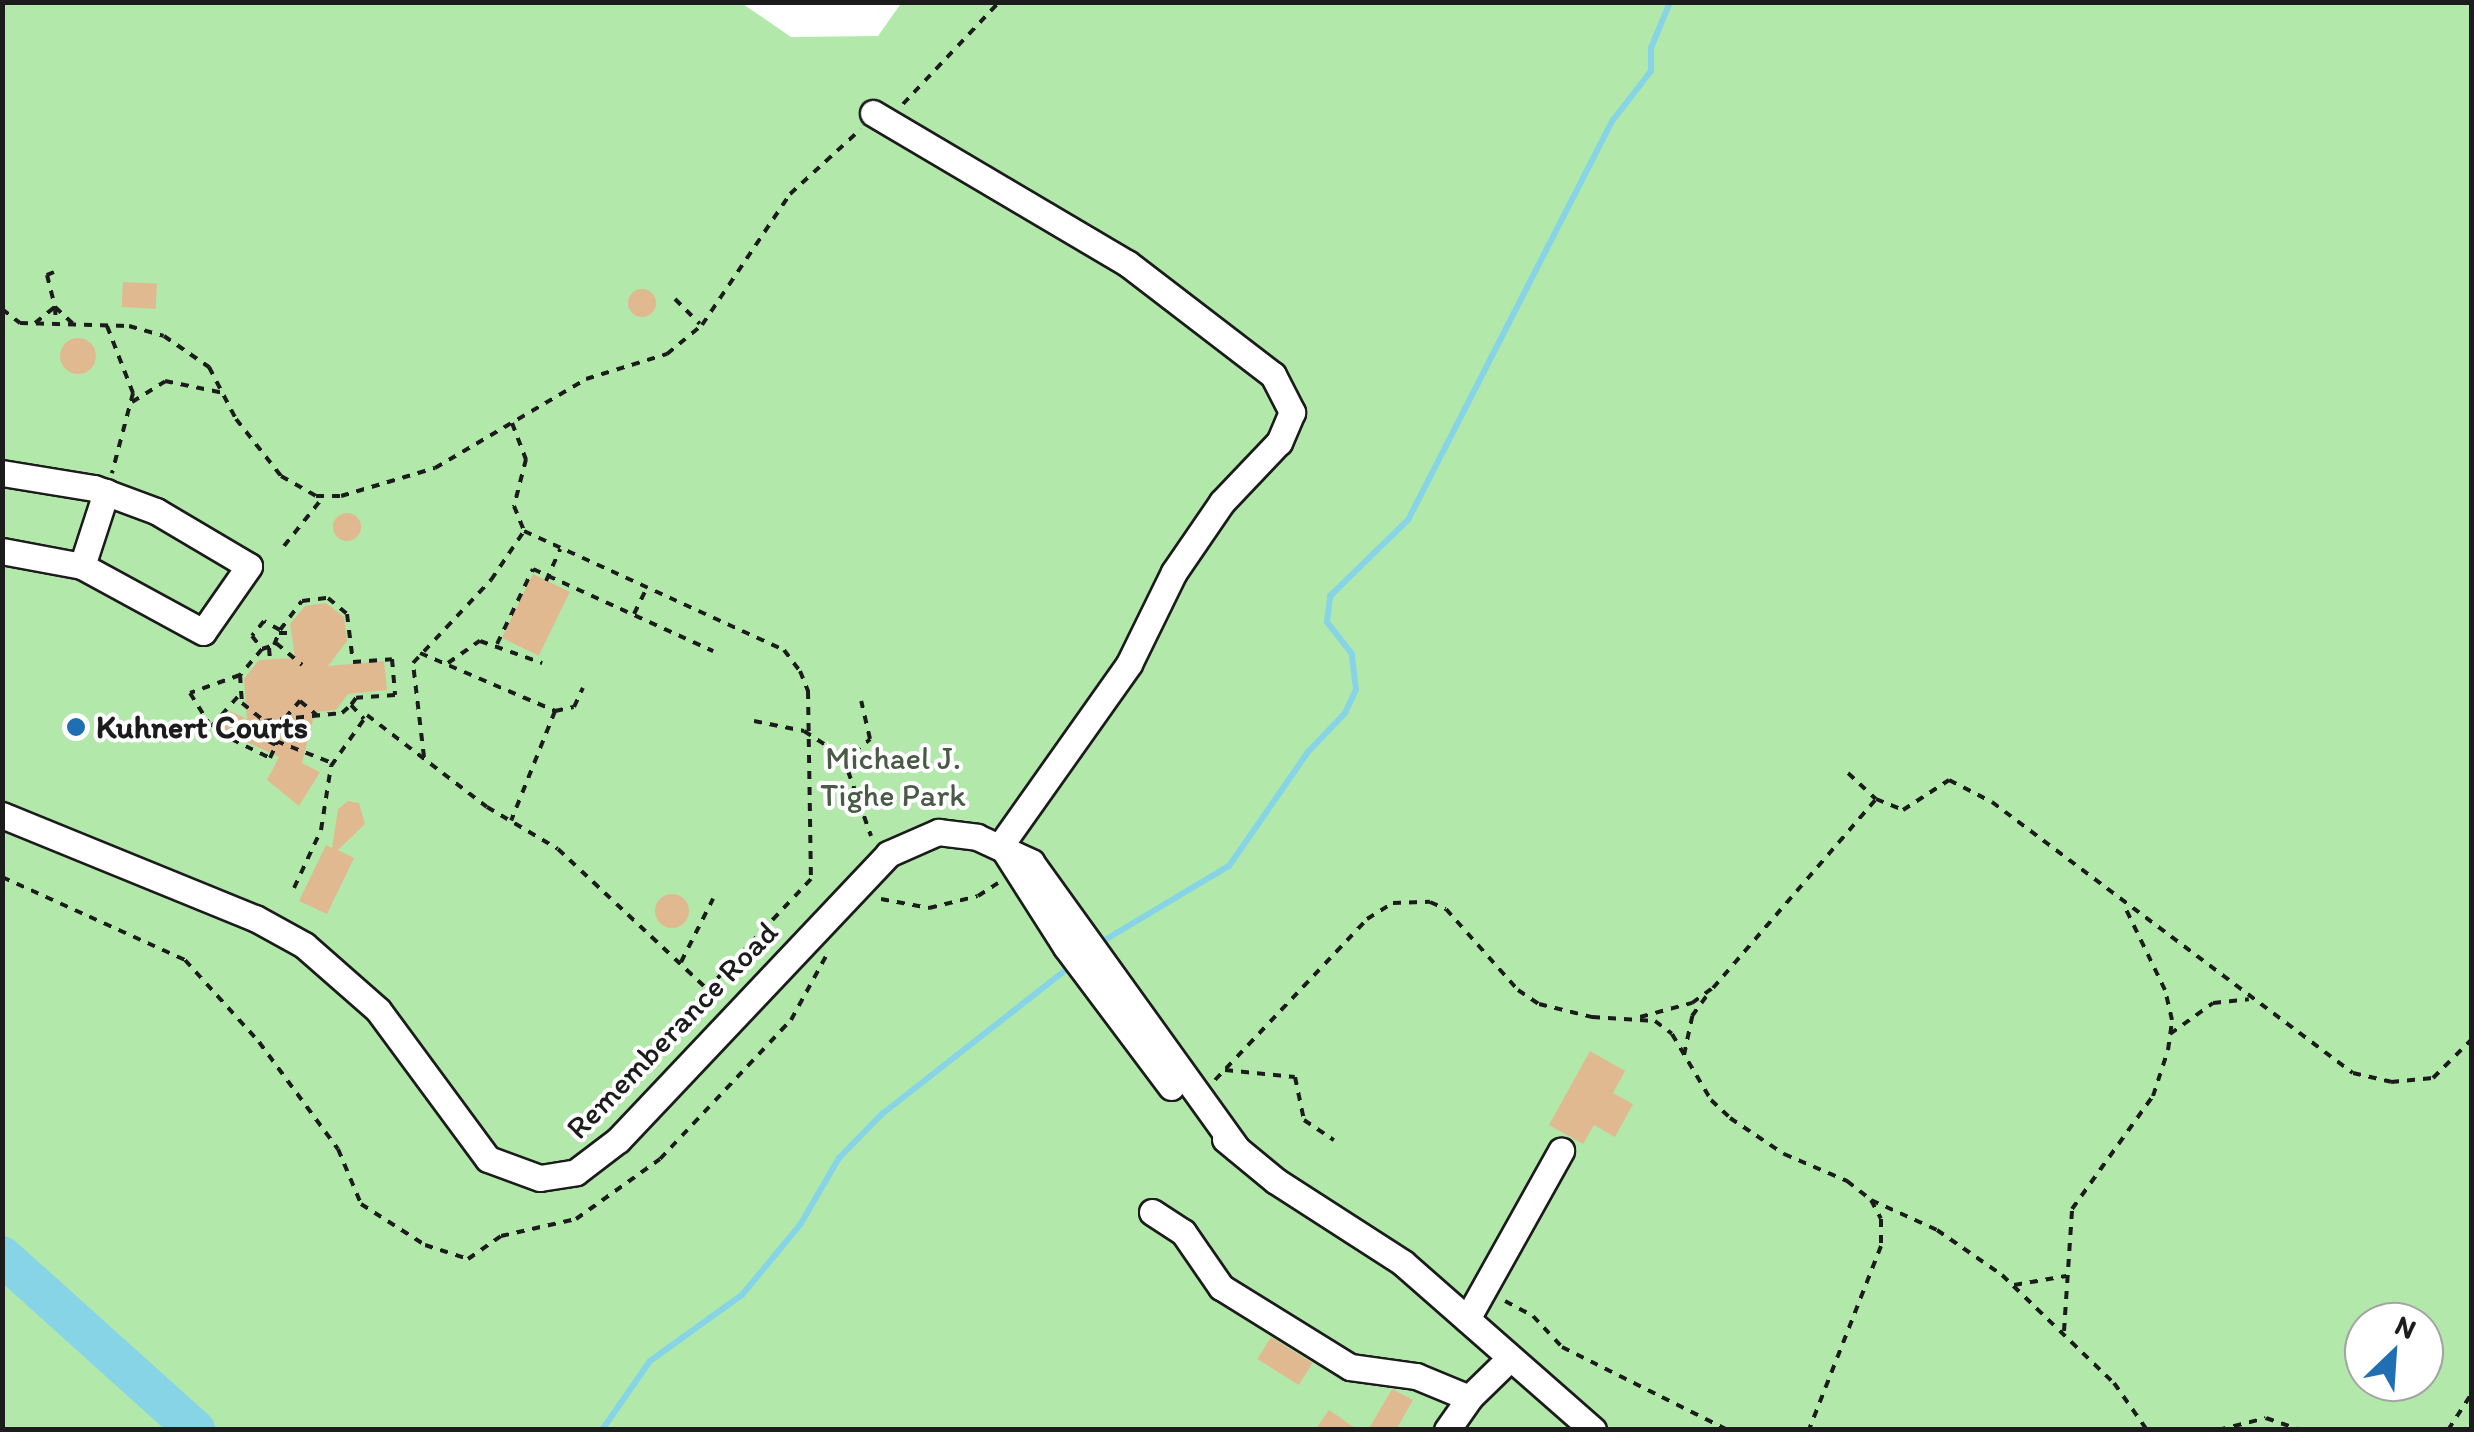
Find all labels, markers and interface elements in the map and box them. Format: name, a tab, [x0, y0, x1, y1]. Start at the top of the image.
place label: Kuhnert Courts	[96, 708, 309, 746]
marker: Kuhnert Courts	[65, 716, 87, 738]
park label: Michael J. Tighe Park	[821, 740, 965, 815]
street label: Rememberance Road	[558, 913, 786, 1147]
north arrow	[2344, 1302, 2444, 1402]
text: N	[2390, 1307, 2422, 1346]

